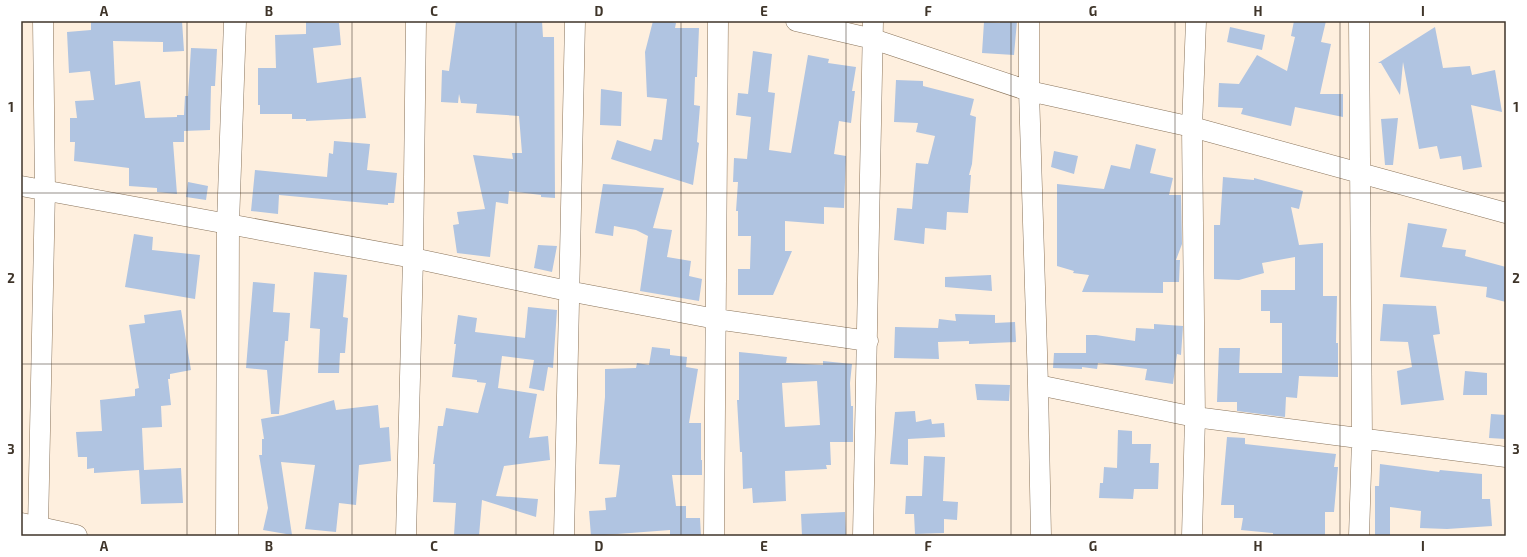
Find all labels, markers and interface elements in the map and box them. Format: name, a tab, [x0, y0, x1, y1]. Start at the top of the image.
text: A	[100, 3, 109, 19]
text: B	[265, 3, 273, 19]
text: C	[430, 3, 438, 19]
text: D	[595, 3, 604, 19]
text: E	[760, 3, 768, 19]
text: F	[924, 3, 932, 19]
text: G	[1089, 3, 1097, 19]
text: H	[1254, 3, 1263, 19]
text: I	[1421, 3, 1425, 19]
text: 1	[8, 99, 14, 115]
text: 1	[1513, 99, 1519, 115]
text: 2	[7, 270, 15, 286]
text: 2	[1512, 270, 1520, 286]
text: 3	[7, 441, 15, 457]
text: 3	[1512, 441, 1520, 457]
text: A	[100, 538, 109, 554]
text: B	[265, 538, 273, 554]
text: C	[430, 538, 438, 554]
text: D	[595, 538, 604, 554]
text: E	[760, 538, 768, 554]
text: F	[924, 538, 932, 554]
text: G	[1089, 538, 1097, 554]
text: H	[1254, 538, 1263, 554]
text: I	[1421, 538, 1425, 554]

